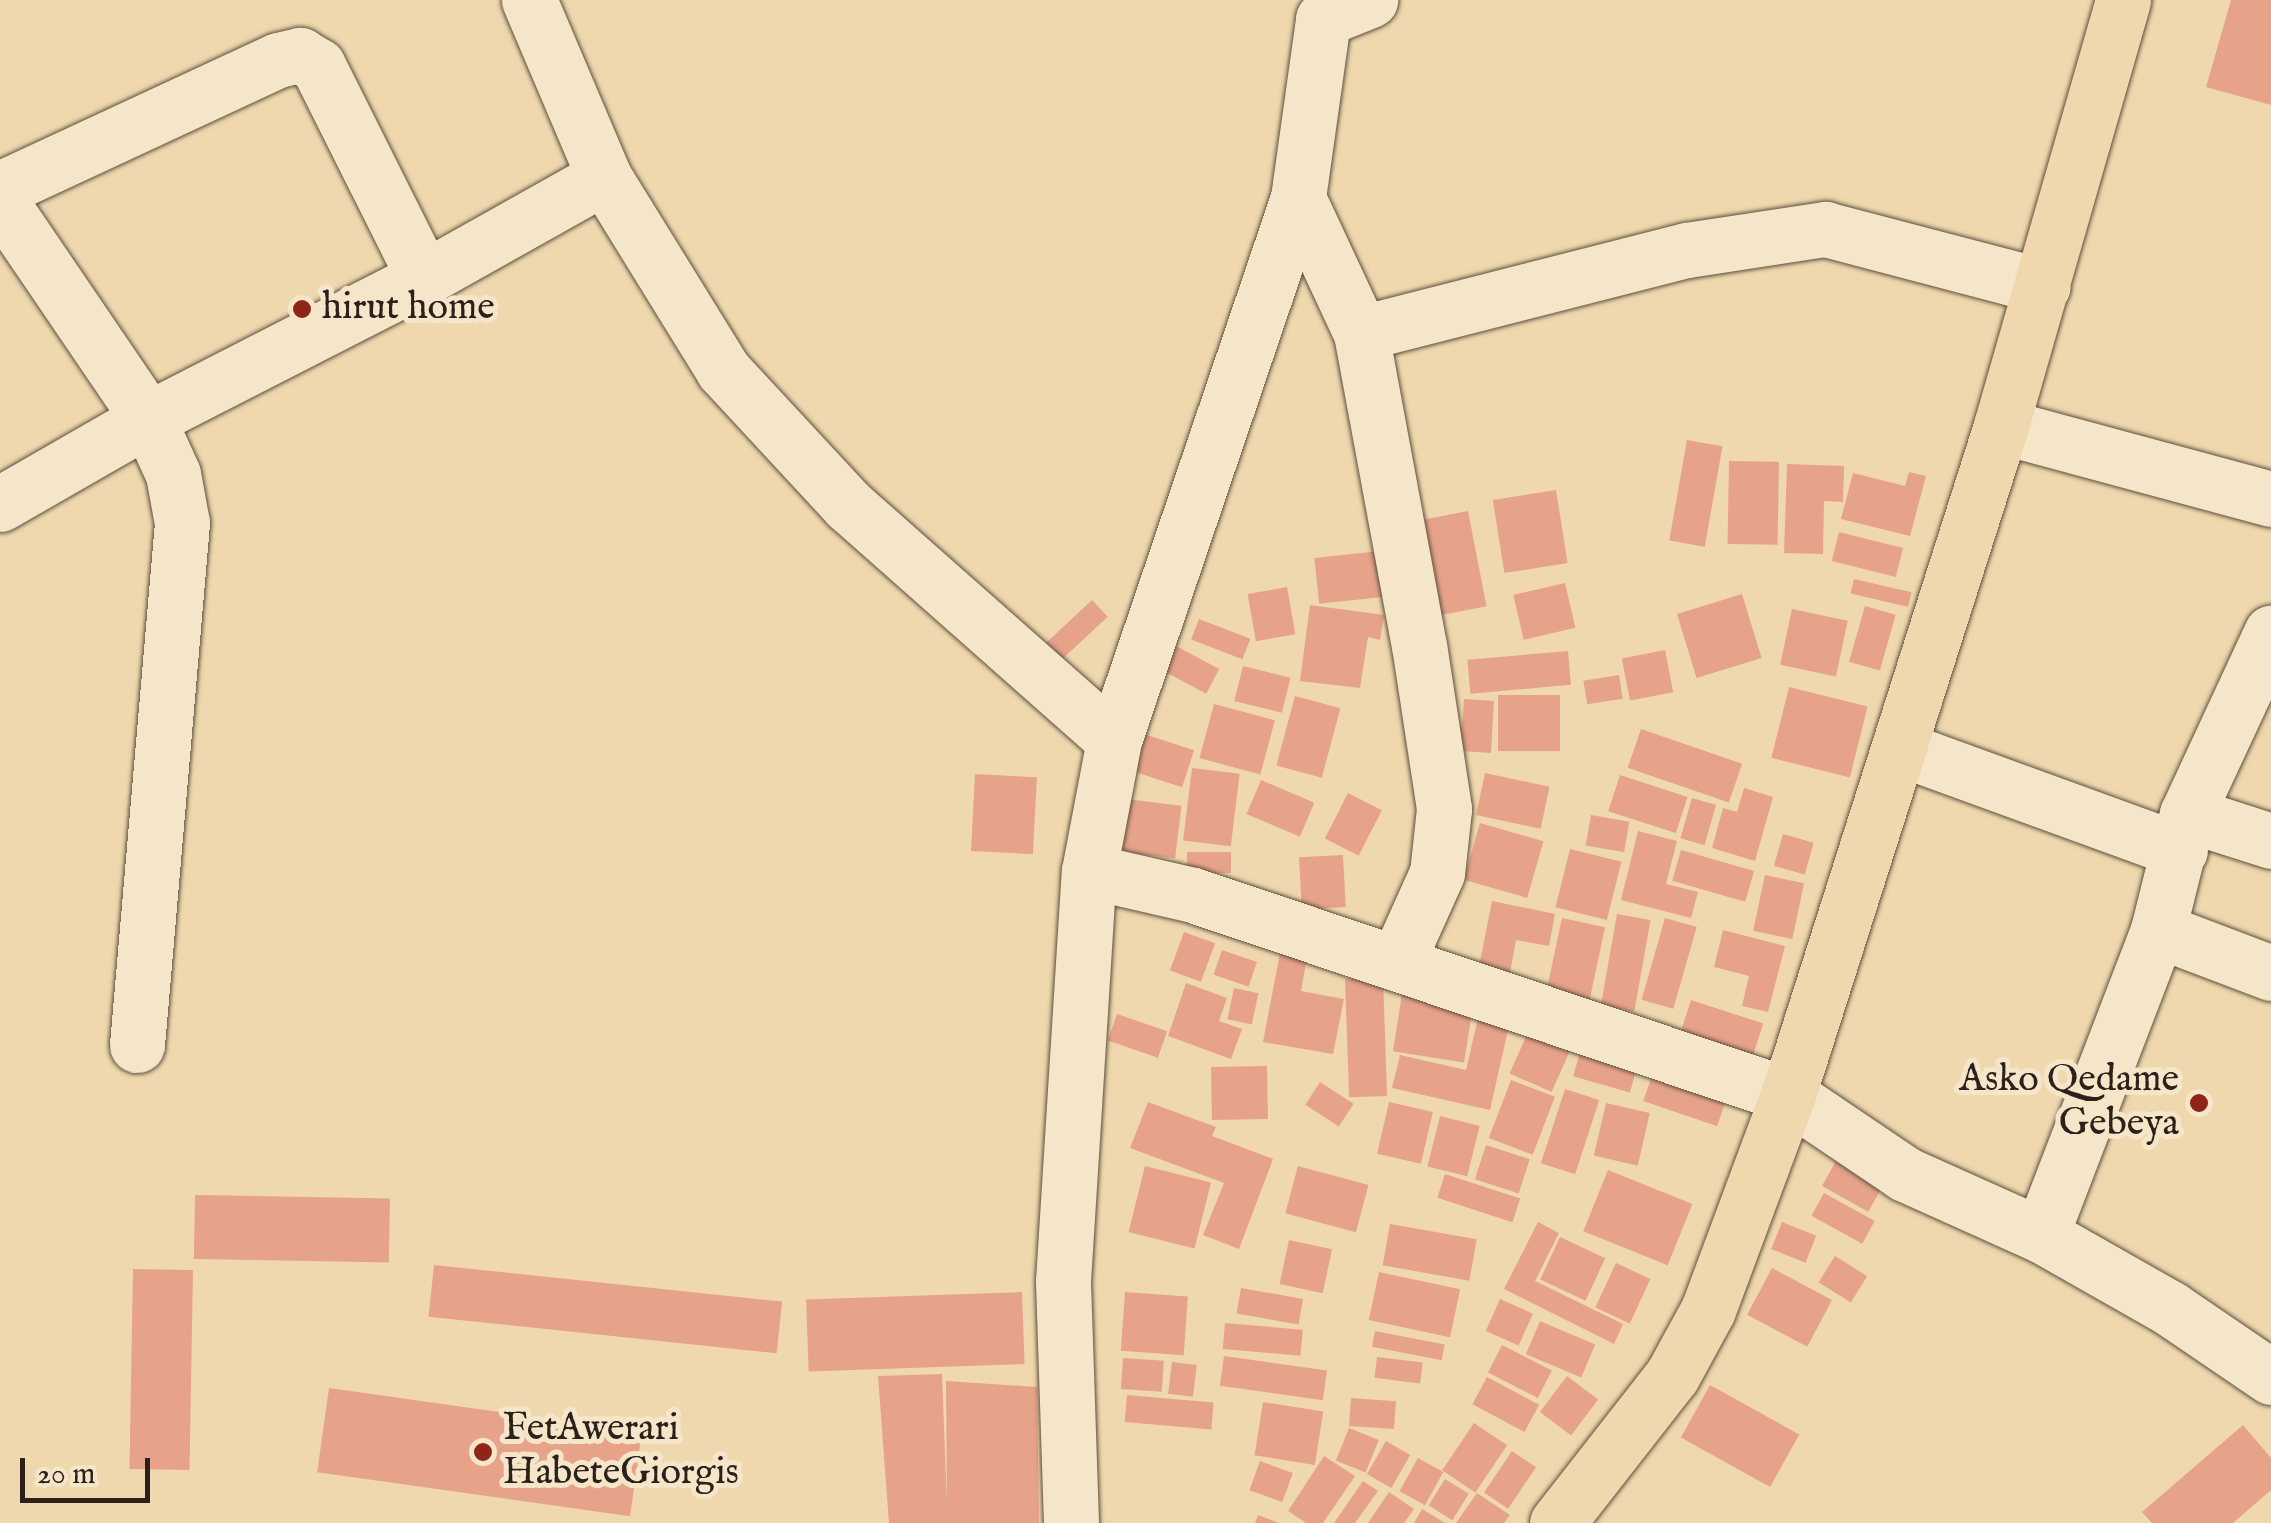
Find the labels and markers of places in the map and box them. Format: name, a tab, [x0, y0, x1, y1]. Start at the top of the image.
place label: hirut home	[322, 286, 495, 332]
marker: hirut home	[291, 298, 313, 320]
place label: Asko Qedame Gebeya	[1959, 1058, 2179, 1148]
marker: Asko Qedame Gebeya	[2188, 1092, 2210, 1114]
place label: FetAwerari HabeteGiorgis	[503, 1407, 739, 1496]
marker: FetAwerari HabeteGiorgis	[472, 1441, 494, 1463]

